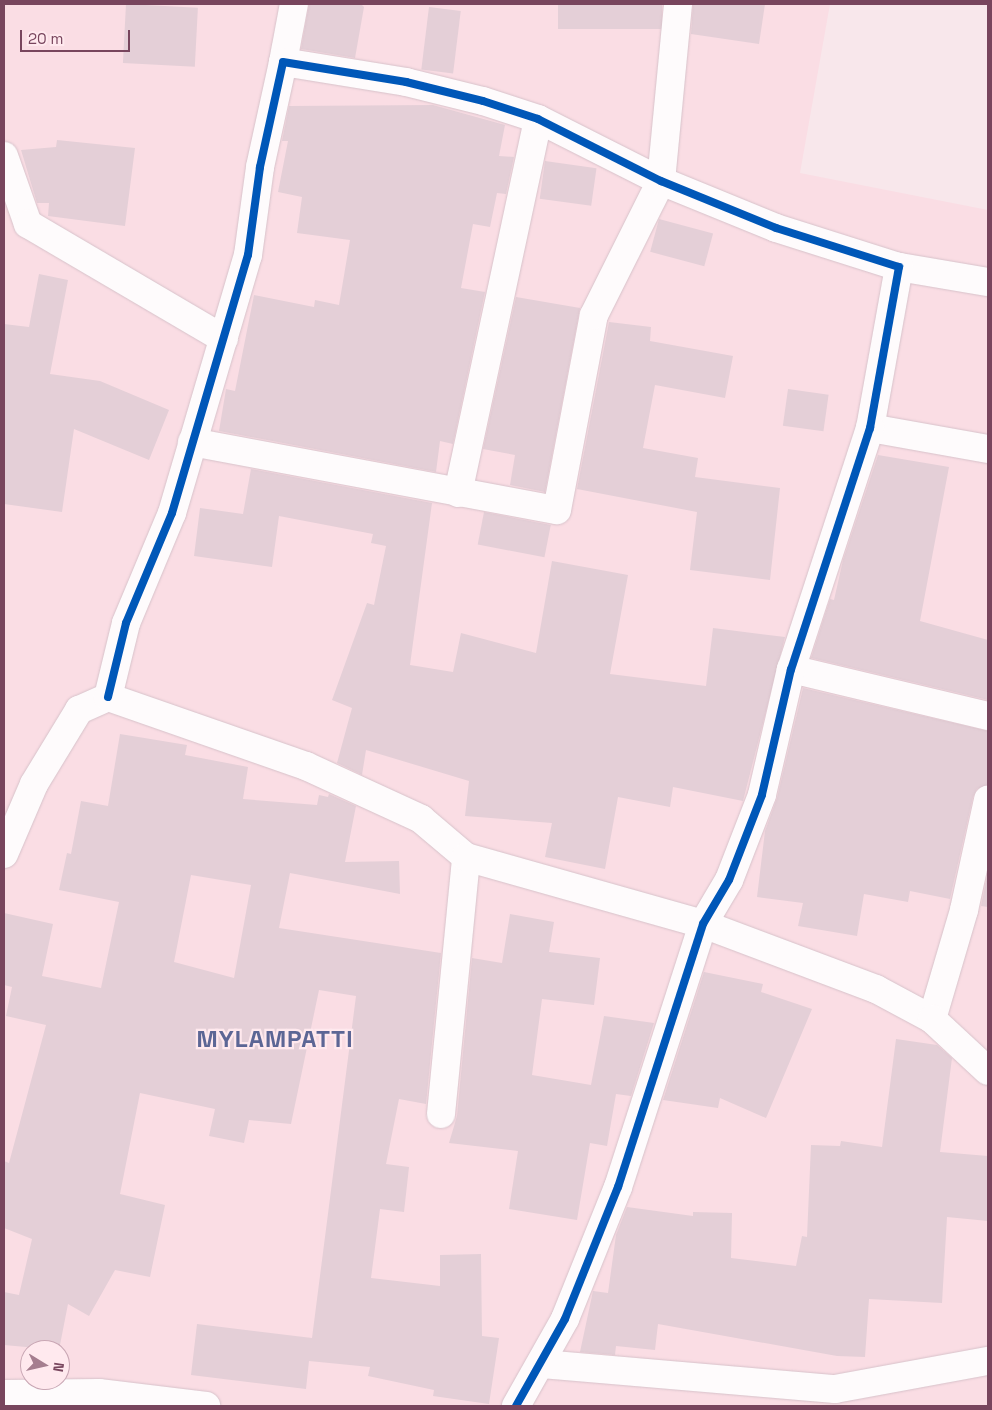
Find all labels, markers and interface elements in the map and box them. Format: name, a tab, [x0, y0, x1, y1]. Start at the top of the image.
scale bar	[22, 20, 132, 52]
text: 20 m	[28, 29, 63, 48]
district label: MYLAMPATTI	[195, 1025, 355, 1053]
north arrow	[20, 1340, 70, 1390]
text: N	[49, 1361, 68, 1373]

